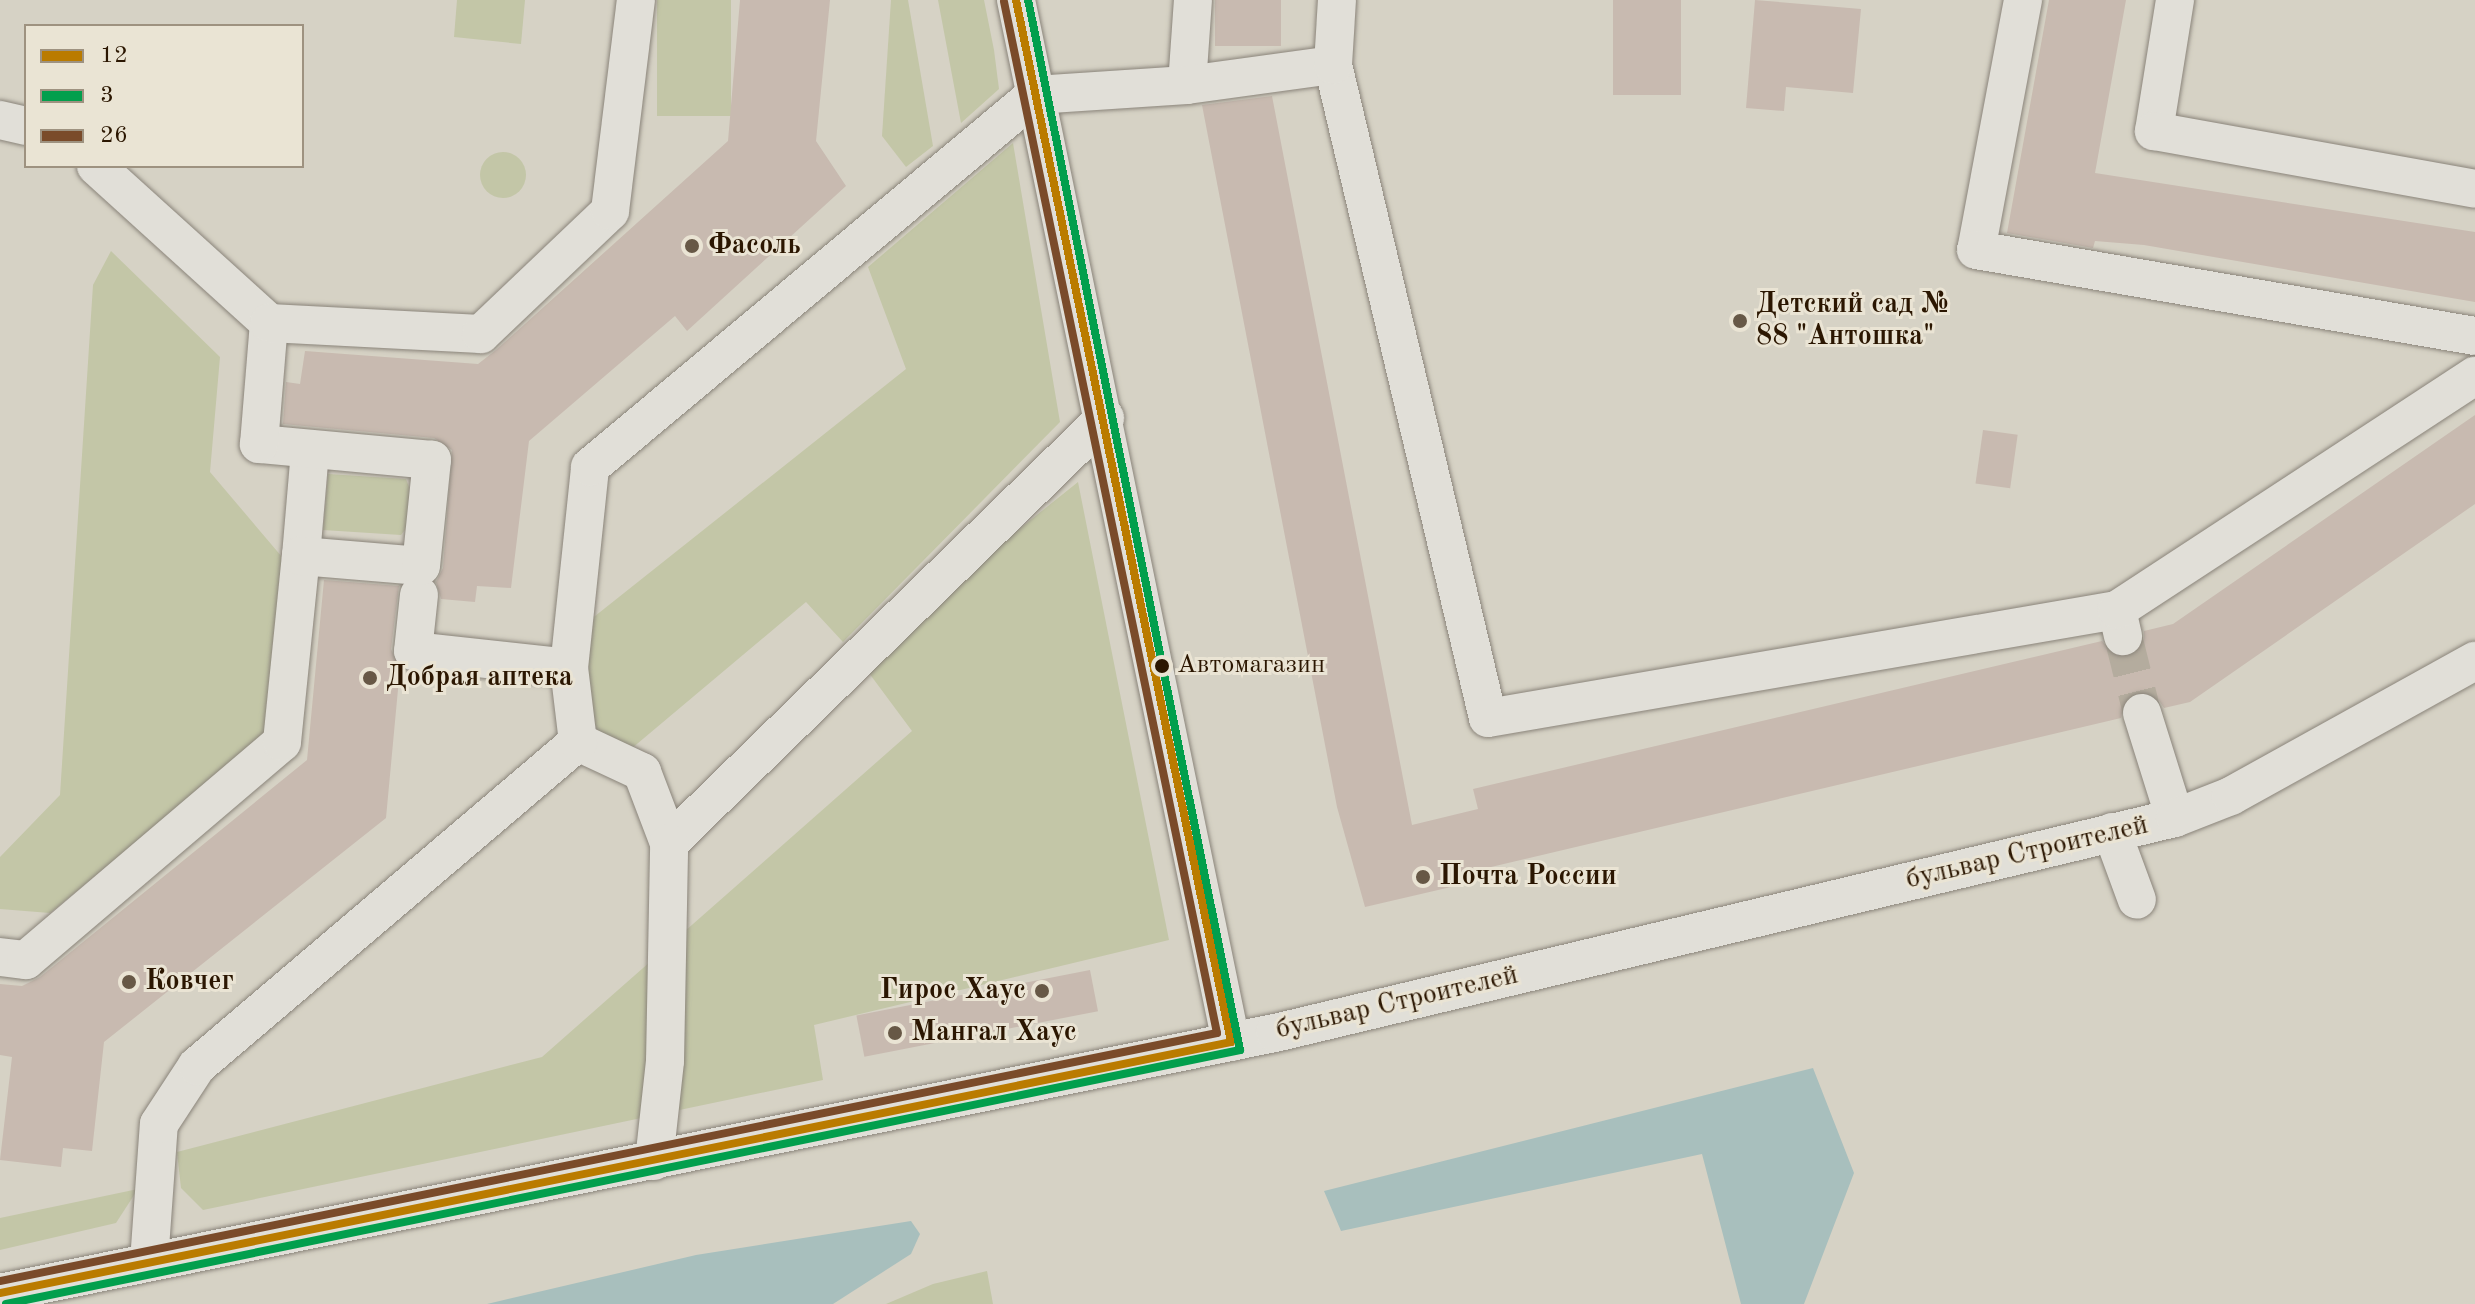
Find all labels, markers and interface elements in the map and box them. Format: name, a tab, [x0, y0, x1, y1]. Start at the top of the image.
legend	[24, 24, 304, 168]
text: 12	[100, 44, 128, 68]
text: 3	[100, 84, 114, 108]
text: 26	[100, 124, 128, 148]
place label: Фасоль	[708, 229, 801, 263]
marker: Фасоль	[683, 237, 701, 255]
place label: Детский сад № 88 "Антошка"	[1756, 288, 1951, 354]
marker: Детский сад № 88 "Антошка"	[1731, 312, 1749, 330]
place label: Автомагазин	[1177, 650, 1325, 682]
marker: Автомагазин	[1154, 658, 1170, 674]
place label: Добрая аптека	[386, 661, 573, 695]
marker: Добрая аптека	[361, 669, 379, 687]
street label: бульвар Строителей	[1903, 809, 2151, 897]
place label: Почта России	[1439, 860, 1617, 894]
marker: Почта России	[1414, 868, 1432, 886]
street label: бульвар Строителей	[1273, 959, 1521, 1047]
place label: Ковчег	[145, 965, 234, 999]
marker: Ковчег	[120, 973, 138, 991]
place label: Гирос Хаус	[880, 974, 1026, 1008]
marker: Гирос Хаус	[1033, 982, 1051, 1000]
place label: Мангал Хаус	[911, 1016, 1077, 1050]
marker: Мангал Хаус	[886, 1024, 904, 1042]

